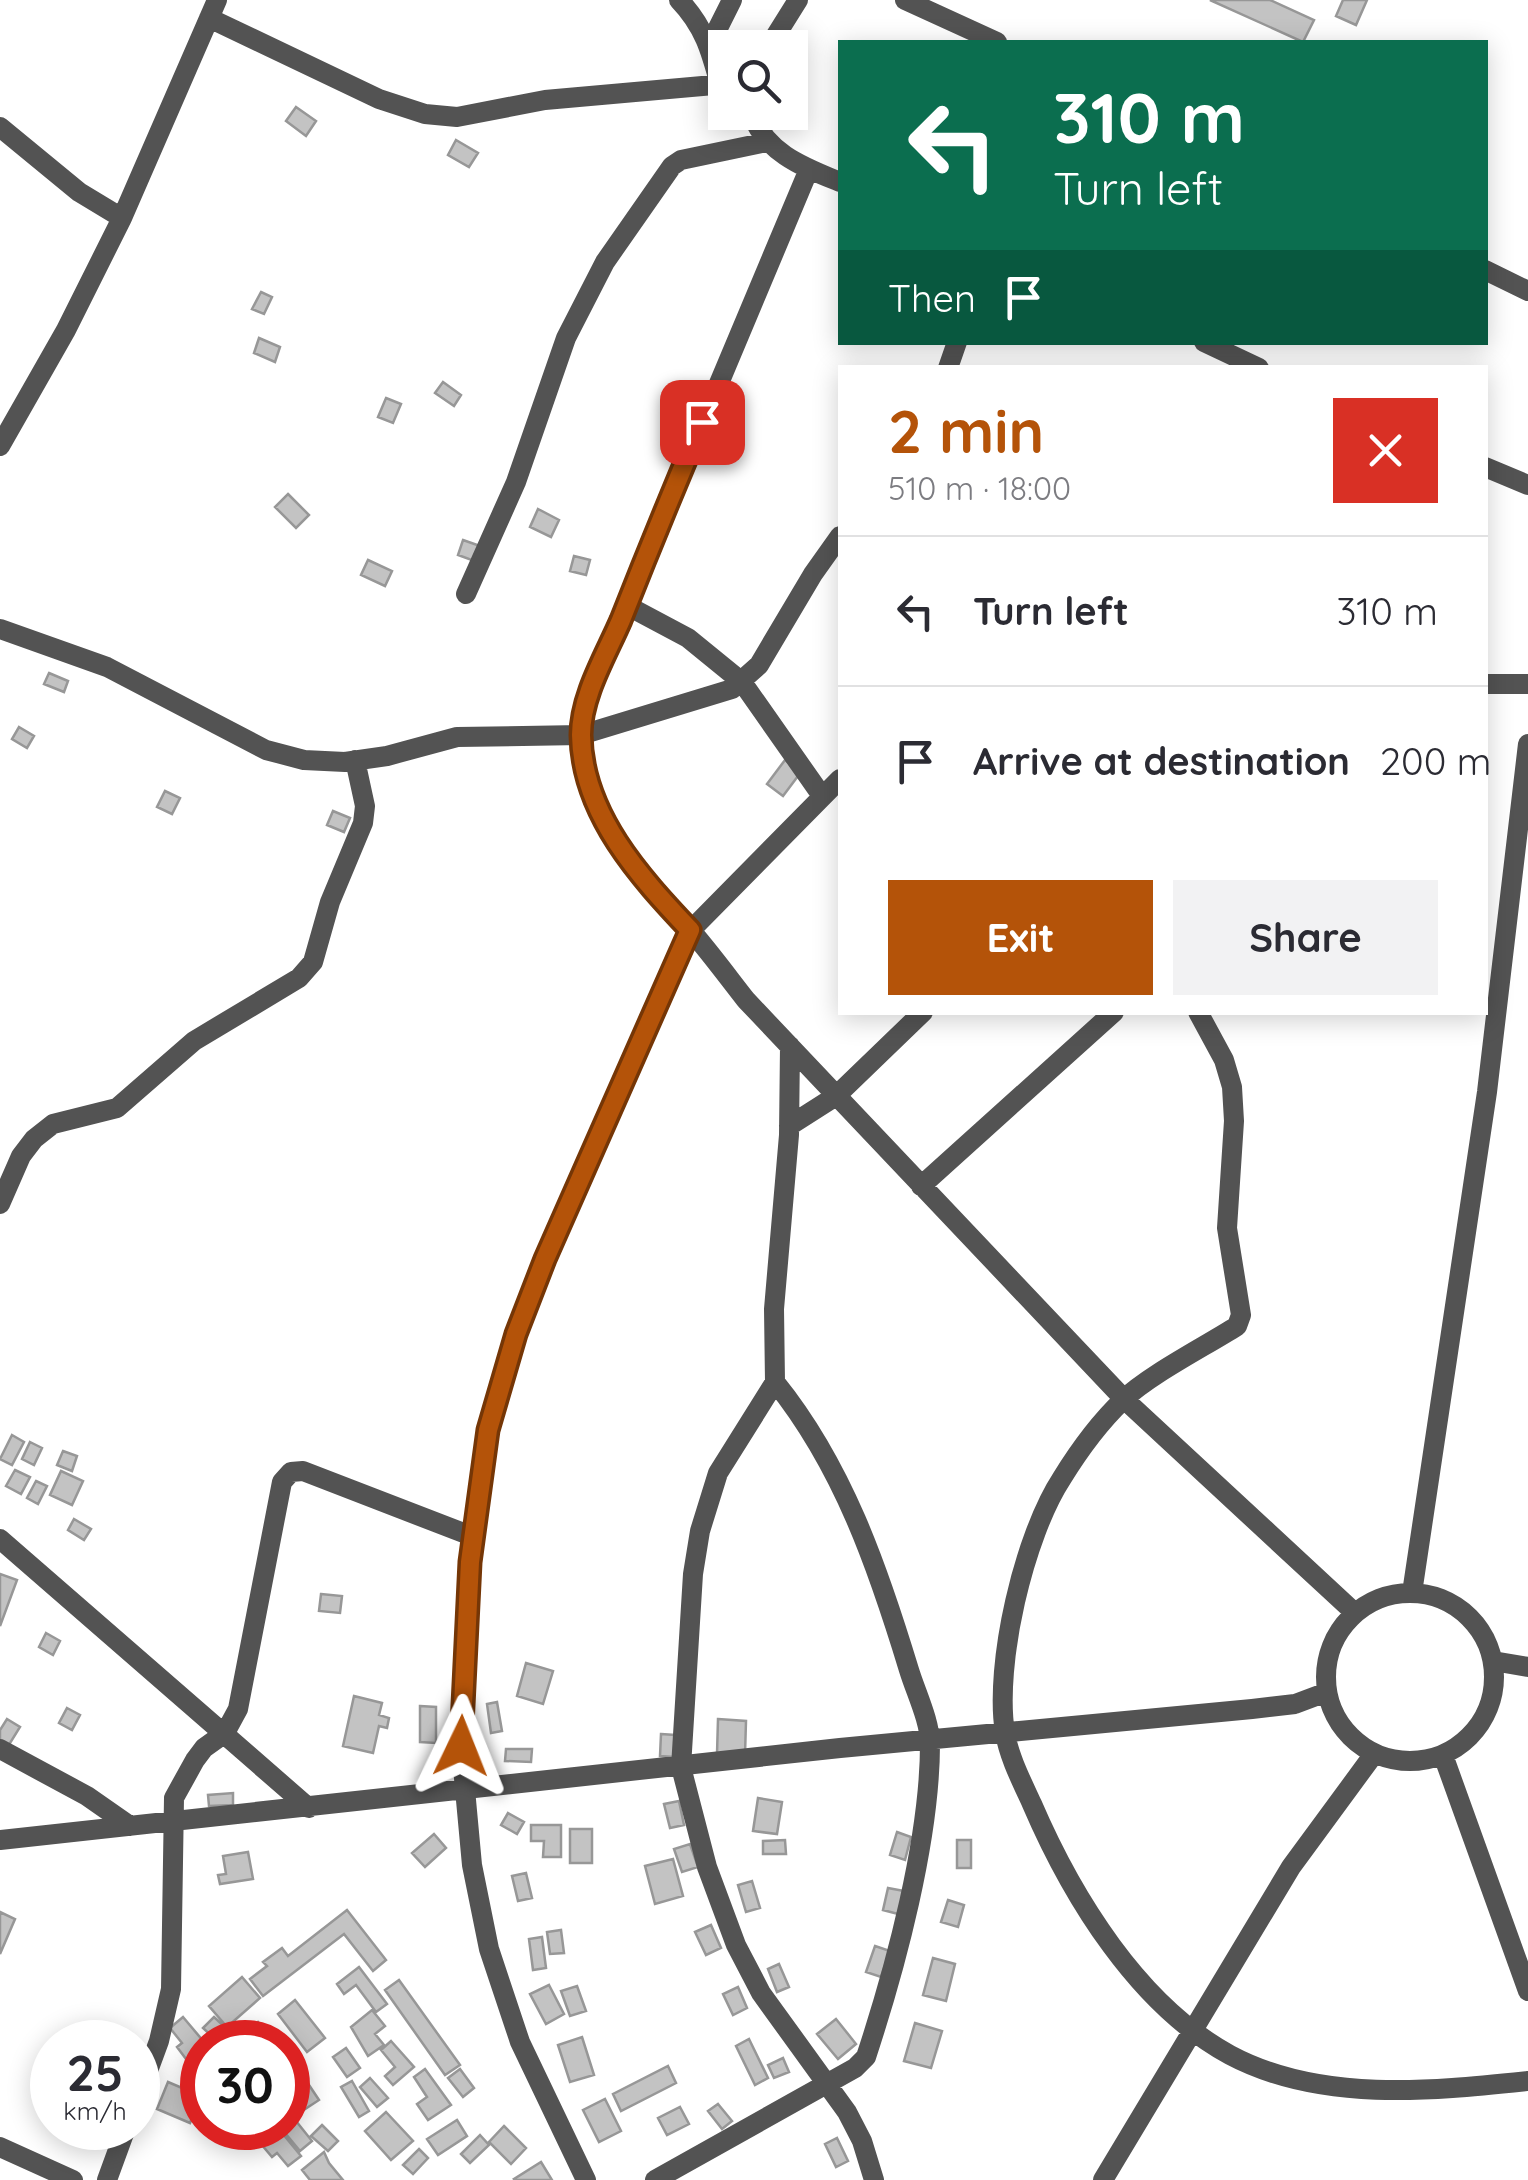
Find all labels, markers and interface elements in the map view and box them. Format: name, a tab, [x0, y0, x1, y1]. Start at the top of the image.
map controls	[708, 30, 808, 130]
button: search	[708, 30, 808, 130]
text: 310 m	[1053, 73, 1245, 161]
icon: left	[888, 80, 1018, 210]
text: Turn left	[1053, 160, 1223, 216]
icon: arrive	[996, 270, 1051, 325]
text: Then	[888, 274, 976, 322]
pin	[660, 380, 745, 465]
text: 2 min	[888, 393, 1044, 468]
icon: arrive	[675, 395, 730, 450]
button: close	[1333, 398, 1438, 503]
text: 510 m · 18:00	[888, 468, 1071, 508]
icon: left	[888, 584, 943, 639]
text: Turn left	[973, 587, 1129, 635]
text: 310 m	[1336, 587, 1438, 635]
icon: arrive	[888, 734, 943, 789]
text: Arrive at destination	[973, 737, 1350, 785]
text: 200 m	[1380, 737, 1491, 785]
button: Exit	[888, 880, 1153, 995]
button: Share	[1173, 880, 1438, 995]
position arrow	[409, 1694, 513, 1798]
speed limit sign: 30	[180, 2020, 310, 2150]
text: 25	[66, 2041, 124, 2104]
text: km/h	[63, 2095, 127, 2126]

